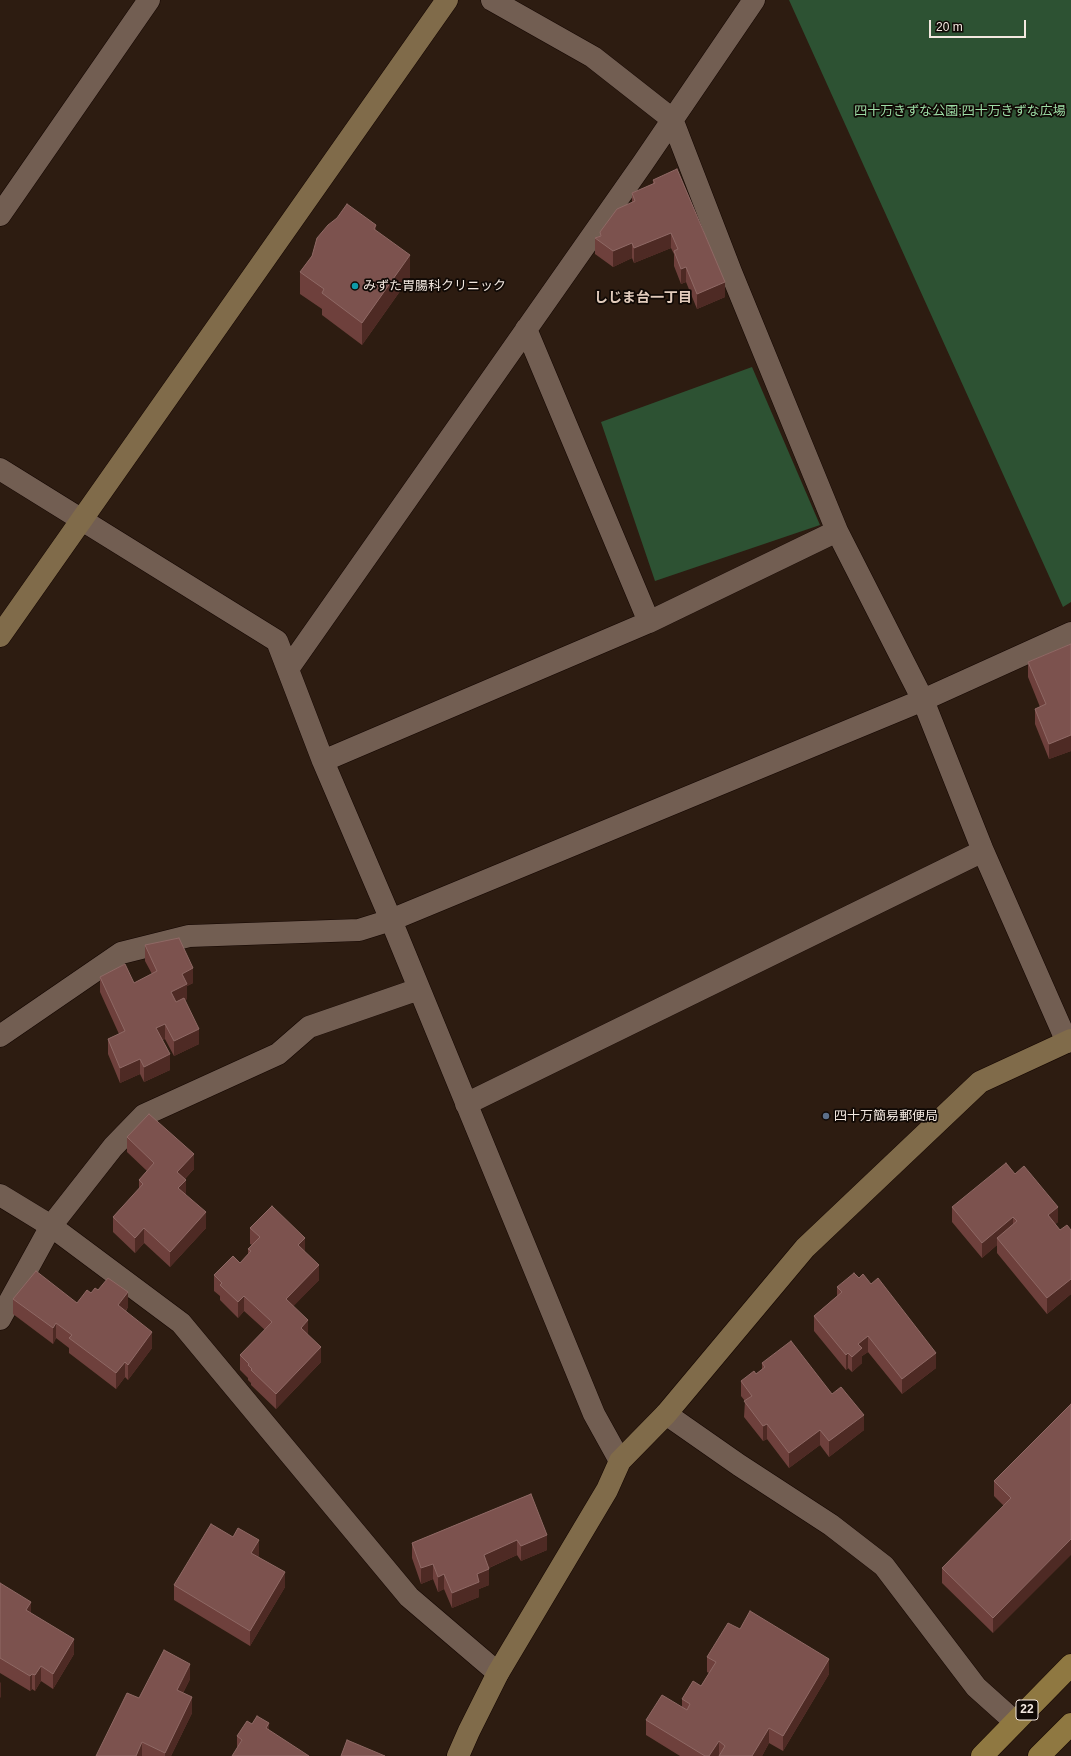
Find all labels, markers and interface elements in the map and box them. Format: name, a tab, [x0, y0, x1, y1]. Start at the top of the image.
scale bar	[931, 12, 1028, 38]
text: 20 m	[936, 20, 963, 34]
park label: 四十万きずな公園;四十万きずな広場	[854, 103, 1066, 119]
place label: みずた胃腸科クリニック	[363, 278, 506, 294]
marker: みずた胃腸科クリニック	[350, 281, 360, 291]
district label: しじま台一丁目	[594, 290, 692, 306]
place label: 四十万簡易郵便局	[834, 1108, 938, 1124]
marker: 四十万簡易郵便局	[821, 1111, 831, 1121]
road number: 22	[1016, 1700, 1038, 1720]

